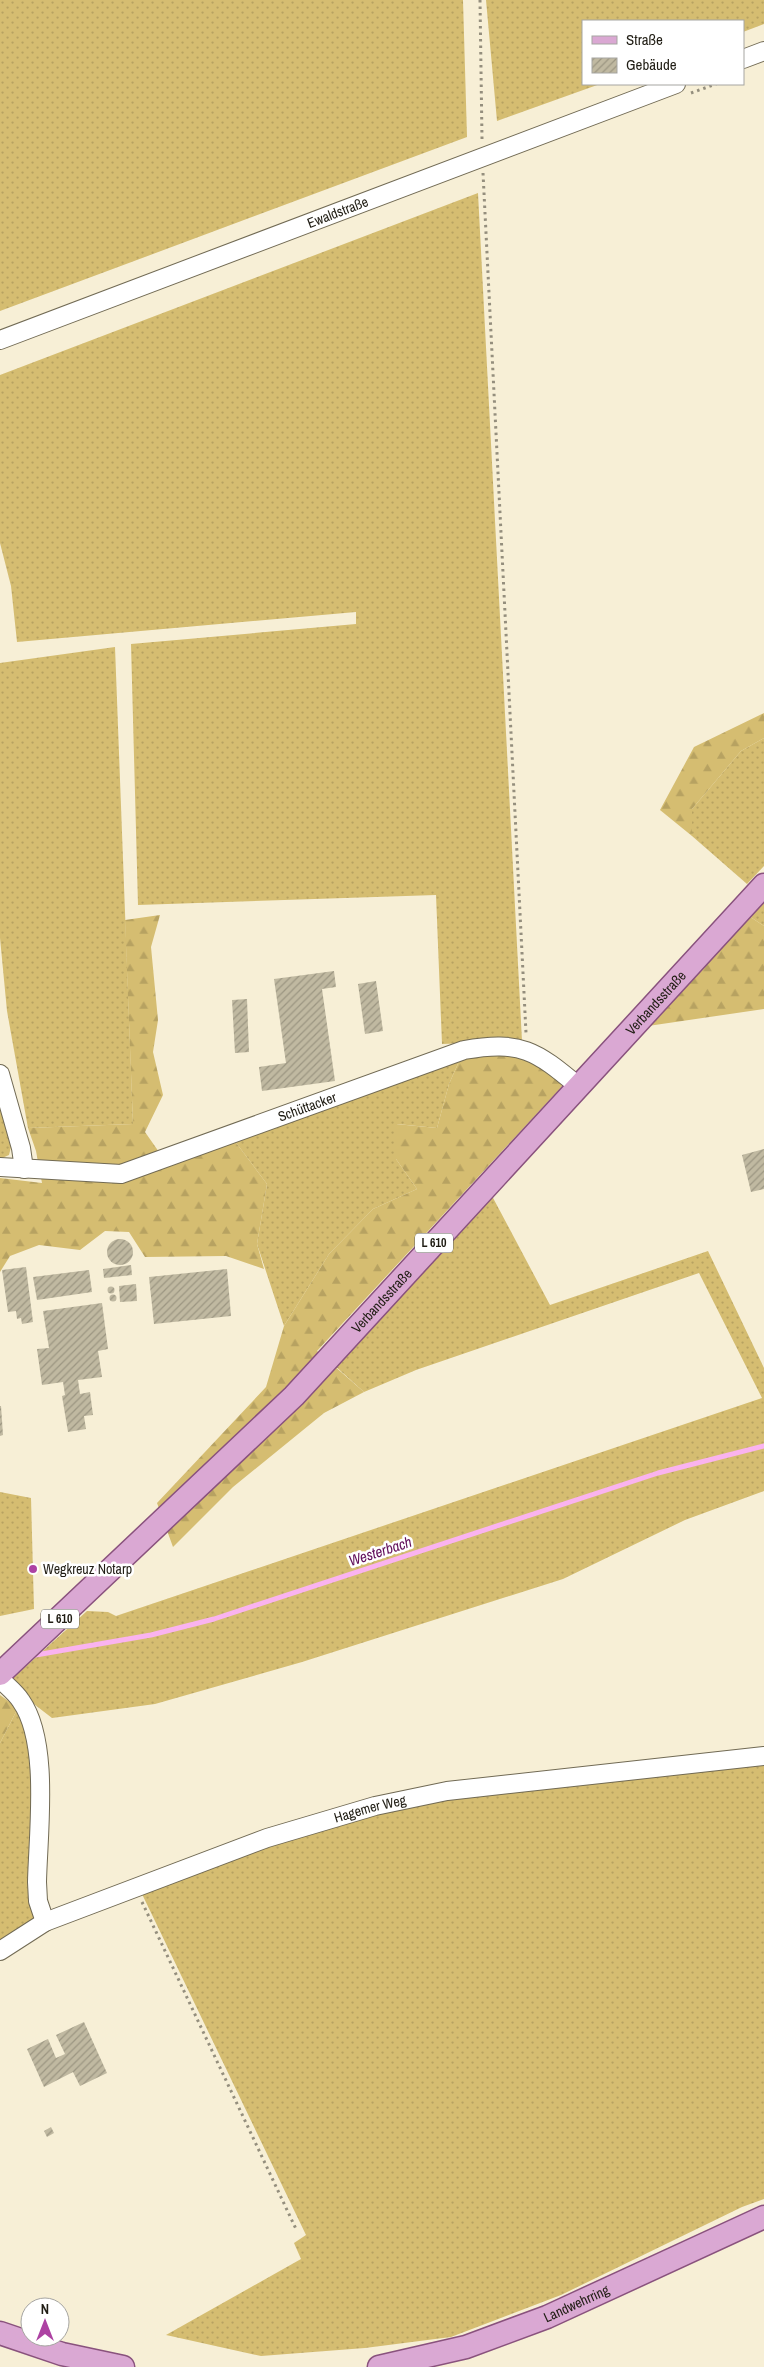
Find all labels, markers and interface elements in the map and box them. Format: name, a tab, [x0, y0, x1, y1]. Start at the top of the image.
legend	[582, 20, 744, 85]
text: Straße	[626, 29, 663, 50]
text: Gebäude	[626, 54, 677, 75]
street label: Ewaldstraße	[305, 192, 371, 232]
street label: Verbandsstraße	[622, 967, 690, 1039]
street label: Schüttacker	[275, 1088, 339, 1126]
road number: L 610	[415, 1234, 453, 1252]
street label: Verbandsstraße	[347, 1265, 416, 1337]
water label: Westerbach	[346, 1531, 414, 1571]
place label: Wegkreuz Notarp	[43, 1560, 132, 1578]
marker: Wegkreuz Notarp	[27, 1563, 39, 1575]
road number: L 610	[41, 1610, 79, 1628]
street label: Hagemer Weg	[332, 1791, 408, 1827]
street label: Landwehrring	[541, 2280, 613, 2326]
north arrow	[20, 2297, 70, 2347]
text: N	[41, 2300, 49, 2318]

